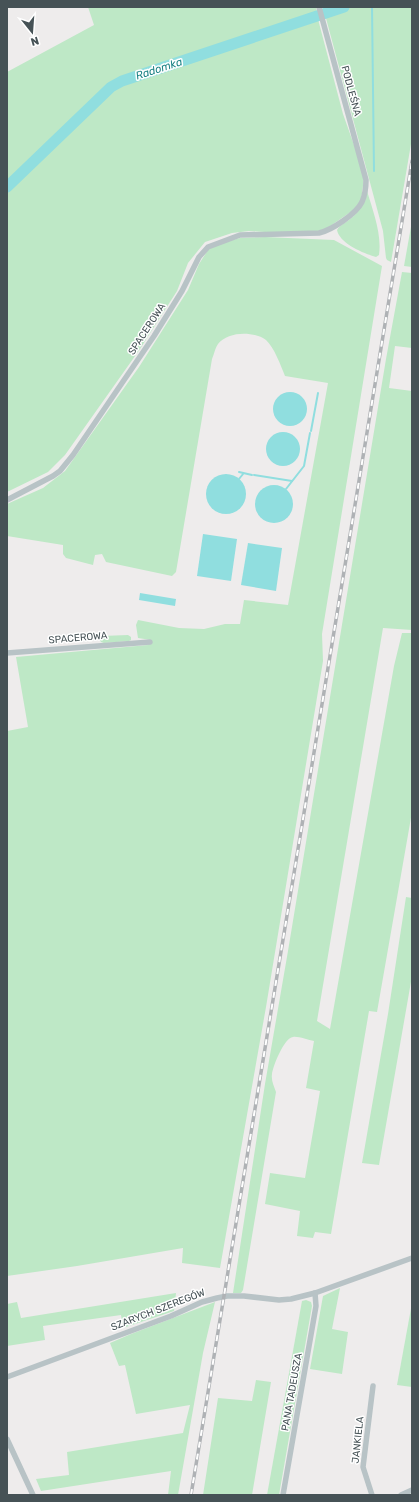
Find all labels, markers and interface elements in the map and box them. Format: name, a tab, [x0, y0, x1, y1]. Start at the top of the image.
north arrow	[12, 12, 52, 52]
text: N	[29, 34, 40, 48]
water label: Radomka	[134, 55, 185, 83]
street label: PODLEŚNA	[339, 65, 364, 118]
street label: SPACEROWA	[126, 301, 168, 357]
street label: SPACEROWA	[48, 629, 108, 647]
street label: SZARYCH SZEREGÓW	[109, 1286, 207, 1334]
street label: PANA TADEUSZA	[279, 1352, 305, 1432]
street label: JANKIELA	[350, 1416, 366, 1464]

